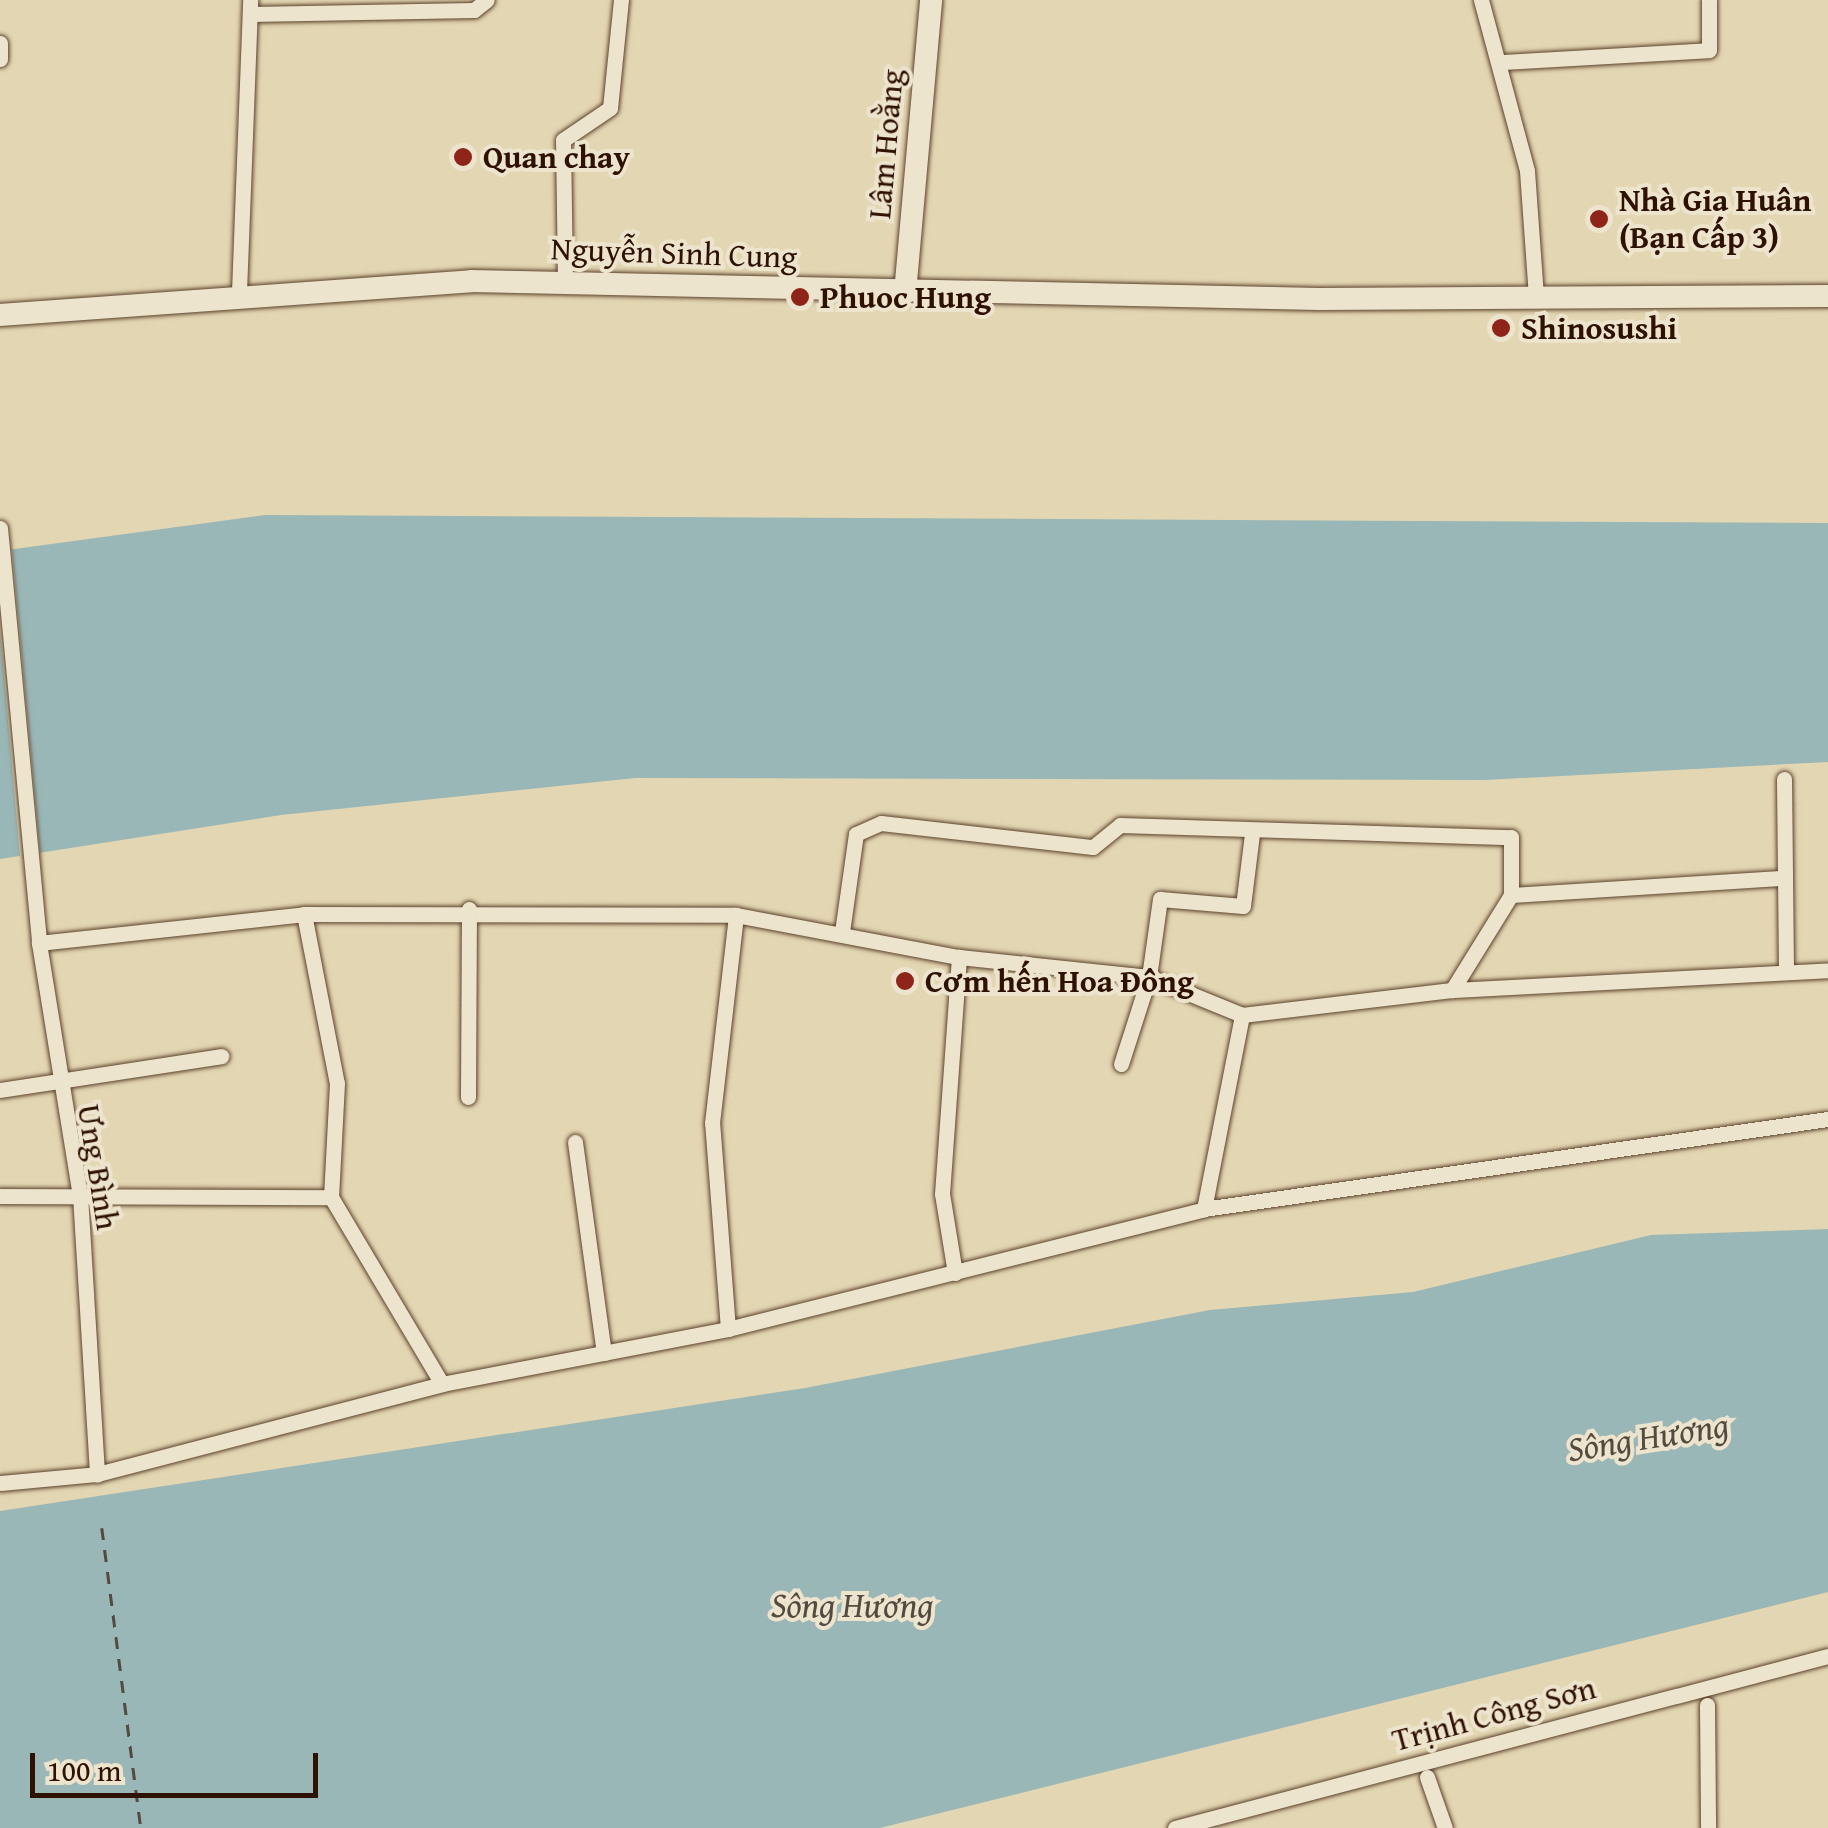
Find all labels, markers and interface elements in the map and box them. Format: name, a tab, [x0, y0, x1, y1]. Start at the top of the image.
street label: Lâm Hoằng	[860, 67, 912, 221]
place label: Quan chay	[483, 138, 630, 176]
marker: Quan chay	[452, 146, 474, 168]
place label: Nhà Gia Huân (Bạn Cấp 3)	[1619, 182, 1811, 257]
marker: Nhà Gia Huân (Bạn Cấp 3)	[1588, 208, 1610, 230]
street label: Nguyễn Sinh Cung	[550, 230, 798, 276]
place label: Phuoc Hung	[820, 278, 991, 316]
marker: Phuoc Hung	[789, 286, 811, 308]
place label: Shinosushi	[1521, 309, 1677, 347]
marker: Shinosushi	[1490, 317, 1512, 339]
place label: Cơm hến Hoa Đông	[925, 962, 1194, 1000]
marker: Cơm hến Hoa Đông	[894, 970, 916, 992]
street label: Ưng Bình	[69, 1102, 127, 1232]
water label: Sông Hương	[1564, 1404, 1732, 1470]
water label: Sông Hương	[771, 1584, 933, 1626]
street label: Trịnh Công Sơn	[1388, 1668, 1600, 1760]
scale bar	[35, 1733, 322, 1795]
text: 100 m	[47, 1748, 121, 1792]

